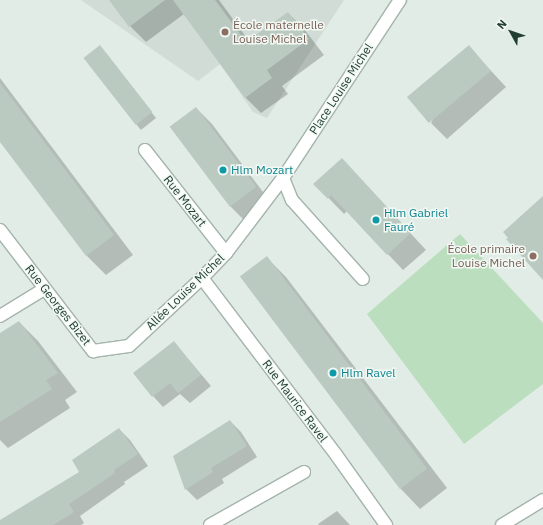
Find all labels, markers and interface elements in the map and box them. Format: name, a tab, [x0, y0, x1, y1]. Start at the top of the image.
north arrow	[491, 12, 531, 52]
text: N	[494, 17, 510, 32]
place label: École maternelle Louise Michel	[233, 18, 324, 46]
marker: École maternelle Louise Michel	[220, 27, 230, 37]
street label: Place Louise Michel	[306, 41, 376, 137]
place label: Hlm Mozart	[231, 163, 293, 177]
marker: Hlm Mozart	[218, 165, 228, 175]
street label: Rue Mozart	[161, 173, 209, 229]
place label: Hlm Gabriel Fauré	[384, 206, 448, 234]
marker: Hlm Gabriel Fauré	[371, 215, 381, 225]
place label: École primaire Louise Michel	[448, 242, 525, 270]
street label: Allée Louise Michel	[143, 251, 227, 333]
marker: École primaire Louise Michel	[528, 251, 538, 261]
street label: Rue Georges Bizet	[22, 262, 94, 348]
street label: Rue Maurice Ravel	[259, 357, 331, 445]
place label: Hlm Ravel	[341, 366, 396, 380]
marker: Hlm Ravel	[328, 368, 338, 378]

